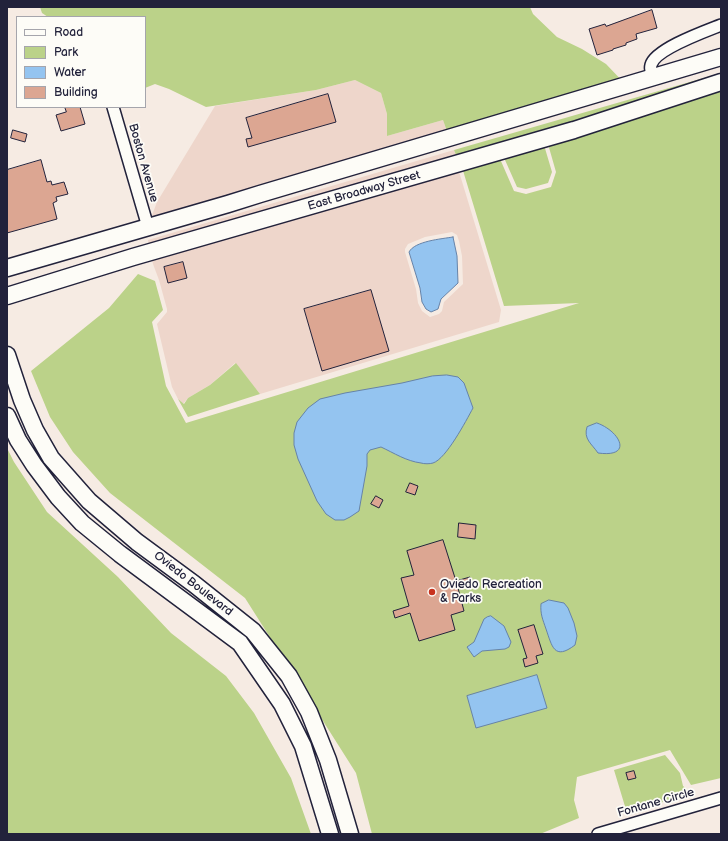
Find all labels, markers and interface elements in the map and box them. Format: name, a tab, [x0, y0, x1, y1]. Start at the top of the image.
legend	[16, 16, 146, 108]
text: Road	[54, 25, 83, 40]
text: Park	[54, 45, 78, 60]
text: Water	[54, 65, 86, 80]
text: Building	[54, 85, 98, 100]
street label: Boston Avenue	[125, 122, 161, 204]
street label: East Broadway Street	[306, 168, 422, 214]
street label: Oviedo Boulevard	[151, 549, 235, 619]
place label: Oviedo Recreation & Parks	[440, 578, 542, 606]
marker: Oviedo Recreation & Parks	[427, 587, 437, 597]
street label: Fontane Circle	[616, 785, 696, 821]

